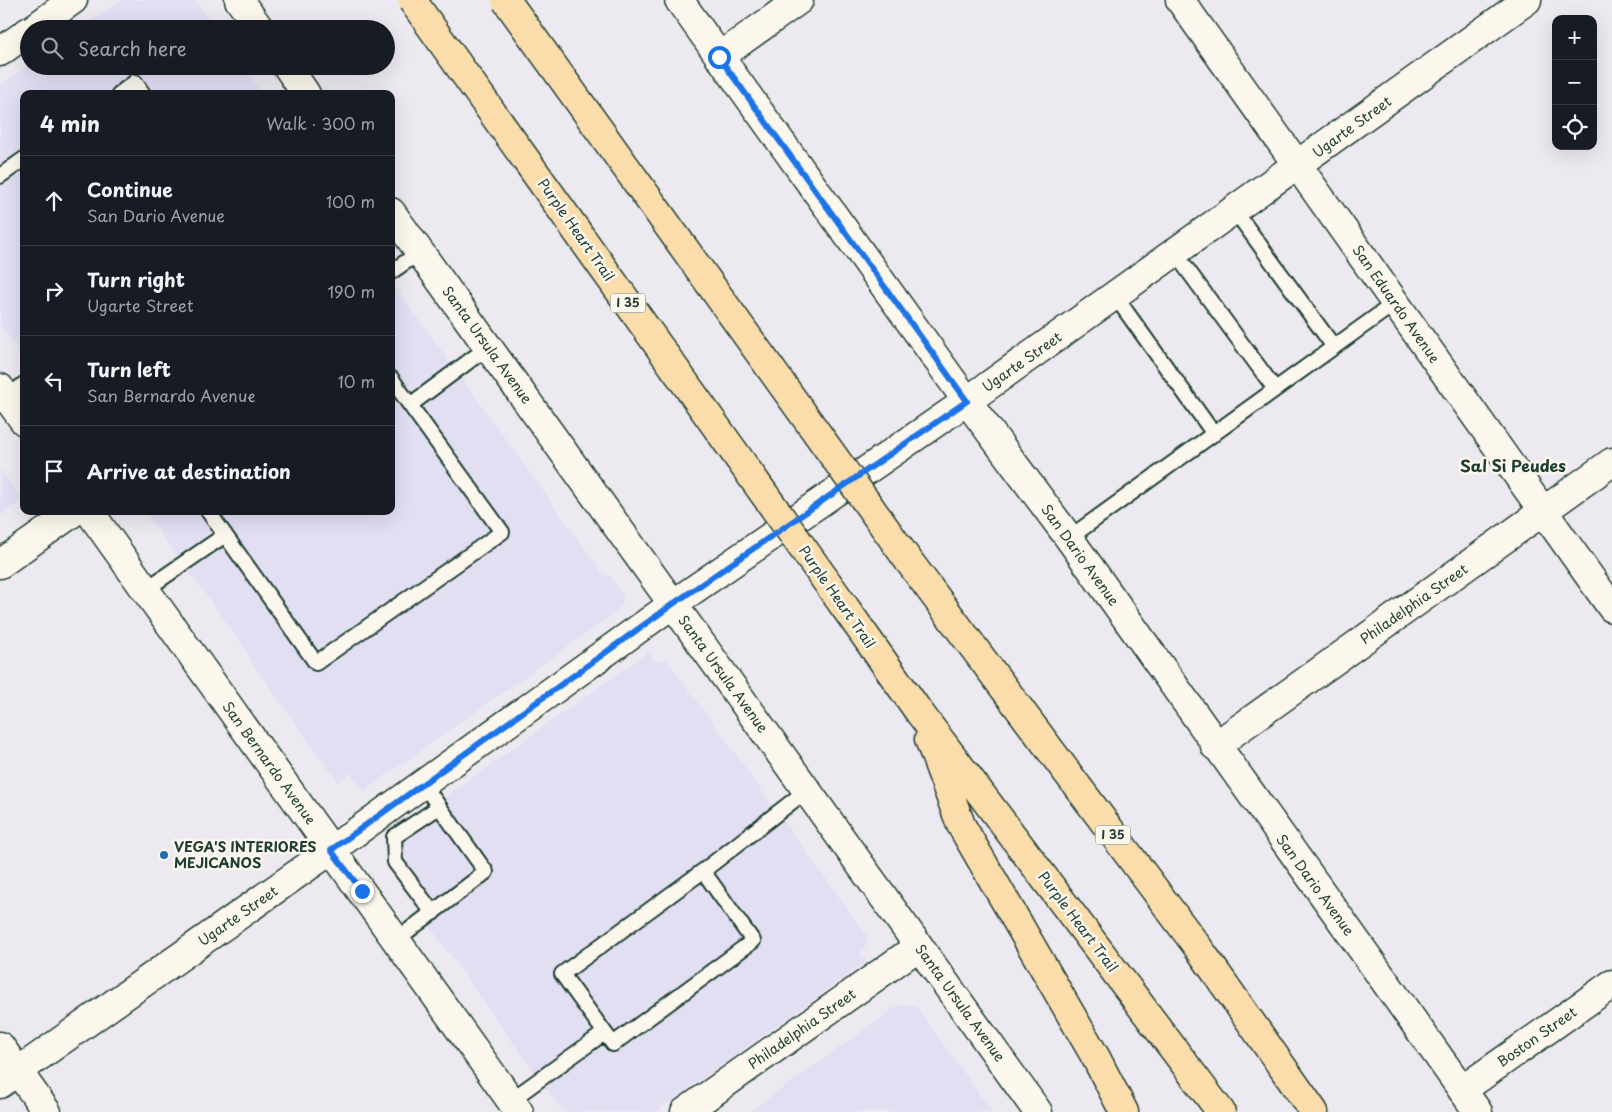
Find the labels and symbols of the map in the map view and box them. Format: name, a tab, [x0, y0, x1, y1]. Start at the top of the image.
route start	[708, 46, 731, 69]
street label: Ugarte Street	[1308, 91, 1396, 162]
street label: Purple Heart Trail	[533, 174, 620, 285]
street label: San Eduardo Avenue	[1348, 240, 1445, 367]
street label: Santa Ursula Avenue	[437, 282, 538, 408]
road number: I 35	[610, 294, 646, 312]
street label: Ugarte Street	[978, 326, 1066, 397]
district label: Sal Si Peudes	[1460, 453, 1566, 477]
street label: San Dario Avenue	[1036, 500, 1125, 610]
street label: Purple Heart Trail	[794, 541, 881, 652]
street label: Philadelphia Street	[1356, 558, 1472, 649]
street label: Santa Ursula Avenue	[673, 611, 774, 737]
street label: San Bernardo Avenue	[218, 697, 321, 829]
road number: I 35	[1096, 826, 1130, 844]
street label: San Dario Avenue	[1271, 830, 1360, 940]
place label: VEGA'S INTERIORES MEJICANOS	[174, 836, 317, 873]
marker: VEGA'S INTERIORES MEJICANOS	[158, 849, 170, 861]
street label: Purple Heart Trail	[1034, 867, 1123, 976]
street label: Ugarte Street	[194, 880, 282, 951]
route end	[351, 880, 374, 903]
street label: Santa Ursula Avenue	[910, 940, 1011, 1066]
street label: Philadelphia Street	[744, 983, 860, 1074]
street label: Boston Street	[1493, 1001, 1581, 1072]

